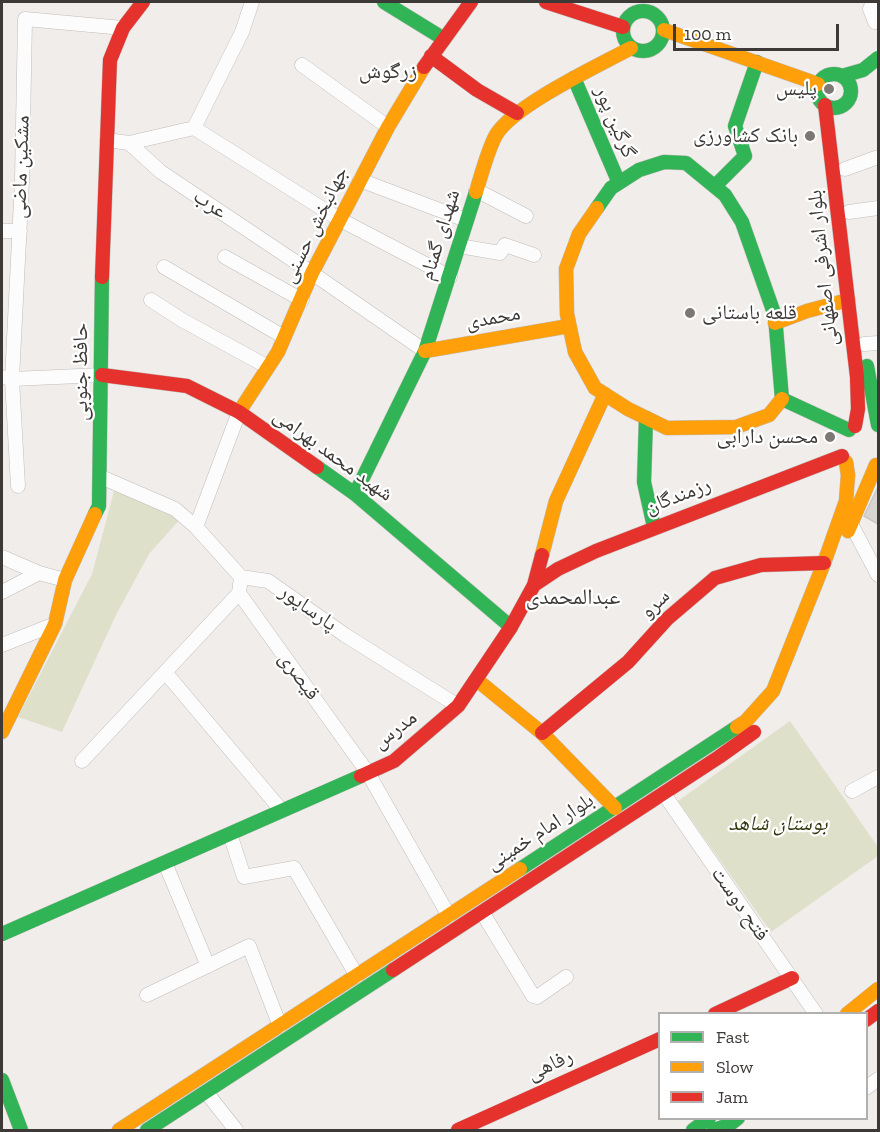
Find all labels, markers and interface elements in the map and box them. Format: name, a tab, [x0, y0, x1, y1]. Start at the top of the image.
scale bar	[676, 12, 842, 50]
text: 100 m	[684, 23, 731, 45]
district label: زرگوش	[359, 59, 417, 85]
place label: پلیس	[776, 76, 817, 102]
street label: گرگین پور	[589, 82, 641, 162]
marker: پلیس	[822, 82, 836, 96]
street label: مشکین ماضی	[7, 115, 35, 219]
place label: بانک کشاورزی	[693, 123, 798, 149]
marker: بانک کشاورزی	[803, 129, 817, 143]
street label: جهانبخش حسنی	[276, 163, 354, 287]
street label: عرب	[188, 184, 232, 224]
street label: شهدای گمنام	[414, 187, 466, 283]
street label: بلوار اشرفی اصفهانی	[802, 189, 844, 347]
place label: قلعه باستانی	[702, 300, 797, 326]
street label: محمدی	[464, 301, 522, 335]
marker: قلعه باستانی	[683, 306, 697, 320]
street label: حافظ جنوبی	[68, 323, 94, 421]
street label: شهید محمد بهرامی	[268, 403, 398, 507]
place label: محسن دارابی	[716, 424, 818, 450]
marker: محسن دارابی	[823, 430, 837, 444]
street label: رزمندگان	[642, 472, 714, 520]
street label: پارساپور	[274, 579, 342, 637]
street label: سرو	[635, 584, 675, 624]
district label: عبدالمحمدی	[526, 585, 620, 611]
street label: قیصری	[273, 647, 325, 705]
street label: مدرس	[368, 705, 422, 755]
street label: بلوار امام خمینی	[481, 788, 599, 876]
park label: بوستان شاهد	[729, 811, 827, 837]
street label: فتح دوست	[705, 862, 775, 946]
legend	[658, 1012, 868, 1120]
text: Fast	[716, 1026, 749, 1048]
street label: رفاهی	[523, 1044, 577, 1086]
text: Slow	[716, 1056, 753, 1078]
text: Jam	[716, 1086, 748, 1108]

